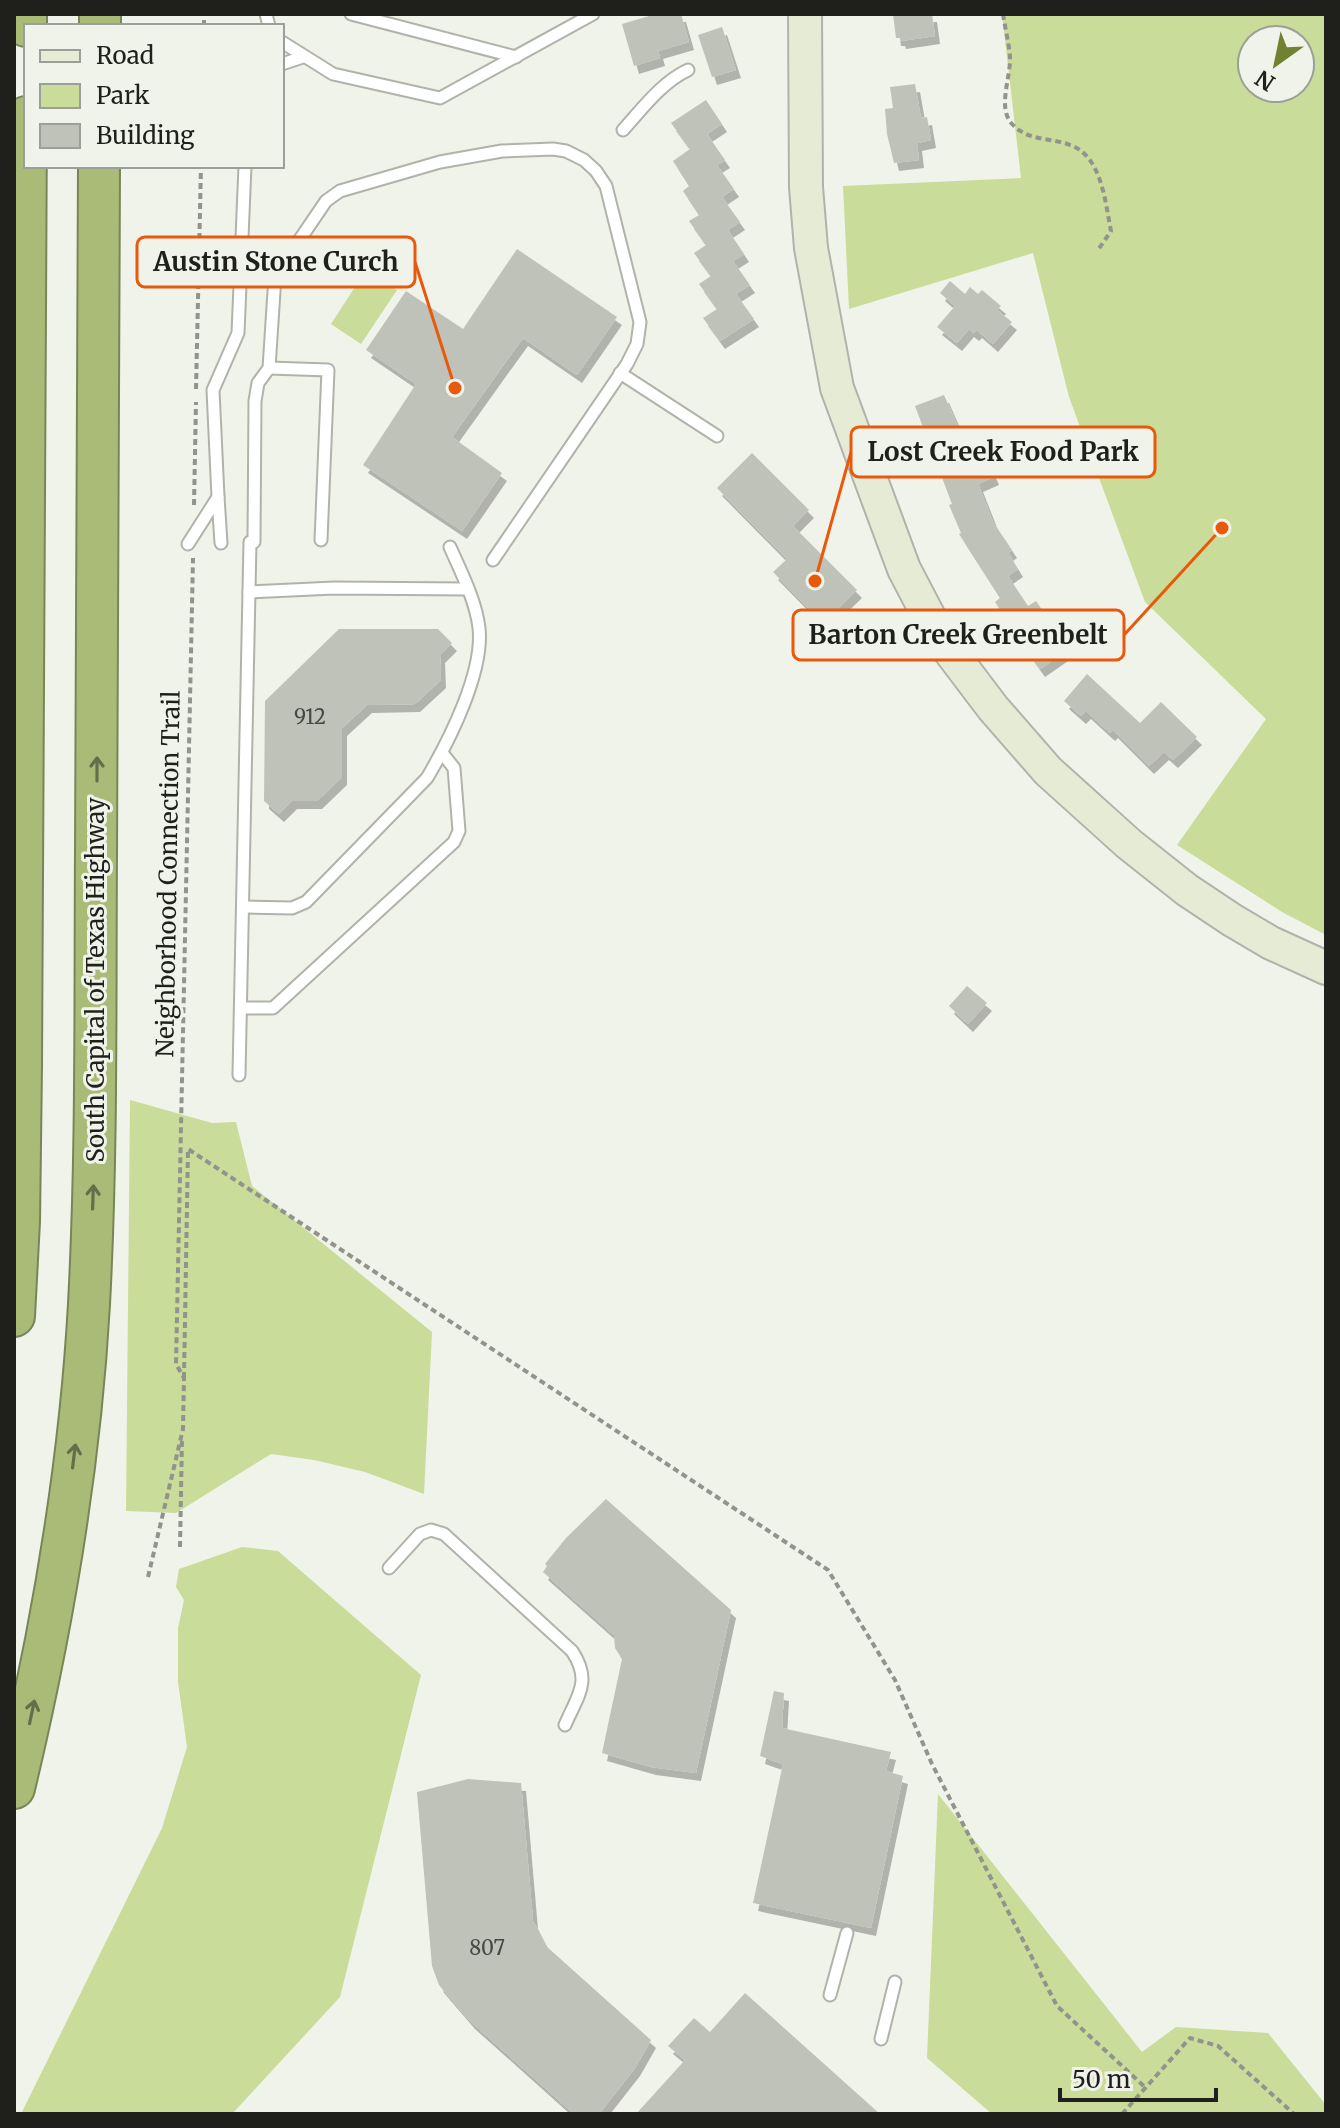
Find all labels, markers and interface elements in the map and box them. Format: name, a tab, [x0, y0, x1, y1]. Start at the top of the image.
legend	[24, 24, 284, 168]
north arrow	[1236, 24, 1316, 104]
text: Road	[96, 40, 154, 71]
text: N	[1250, 64, 1280, 97]
text: Park	[96, 80, 150, 111]
text: Building	[96, 120, 195, 151]
callout: Austin Stone Curch	[137, 237, 415, 287]
text: Austin Stone Curch	[152, 245, 399, 278]
callout: Lost Creek Food Park	[851, 427, 1155, 477]
text: Lost Creek Food Park	[867, 435, 1139, 468]
callout: Barton Creek Greenbelt	[793, 610, 1124, 660]
text: Barton Creek Greenbelt	[808, 618, 1108, 651]
street label: Neighborhood Connection Trail	[149, 690, 187, 1058]
house number: 912	[294, 704, 326, 729]
one-way arrow	[89, 756, 105, 783]
street label: South Capital of Texas Highway	[80, 797, 111, 1163]
one-way arrow	[86, 1184, 101, 1211]
one-way arrow	[67, 1443, 82, 1470]
one-way arrow	[25, 1700, 40, 1726]
house number: 807	[469, 1935, 505, 1960]
scale bar	[1060, 2052, 1216, 2102]
text: 50 m	[1072, 2064, 1131, 2095]

